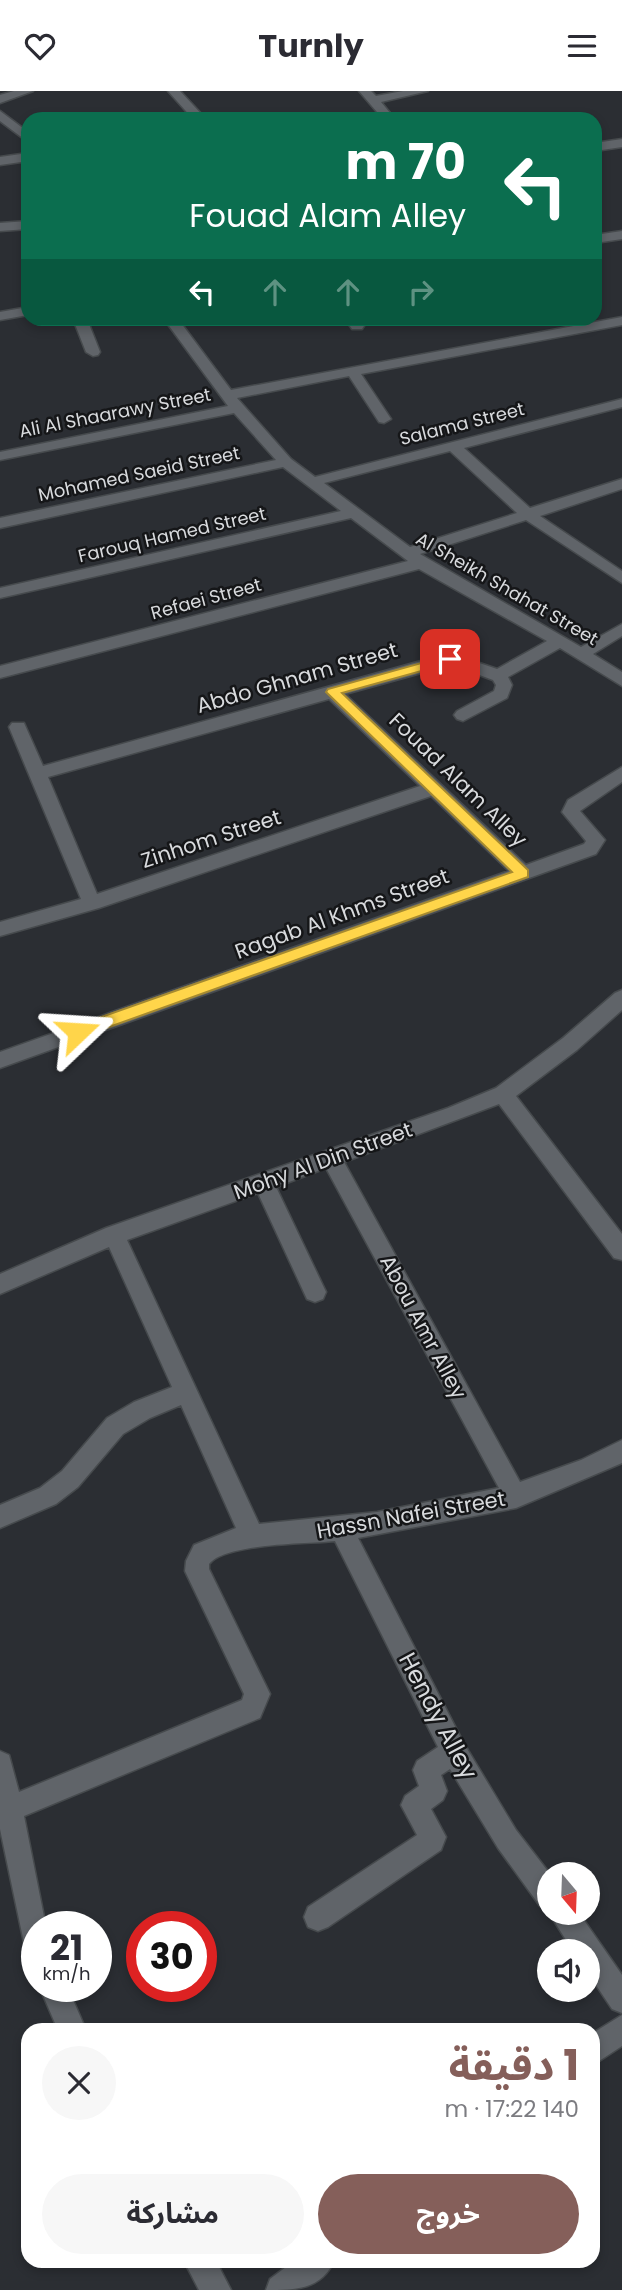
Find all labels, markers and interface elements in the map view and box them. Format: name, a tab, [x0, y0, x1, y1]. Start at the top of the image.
text: Turnly	[258, 23, 364, 68]
icon: heart	[21, 27, 59, 65]
icon: menu	[563, 27, 601, 65]
text: 70 m	[346, 128, 466, 196]
icon: left	[490, 140, 581, 231]
text: Fouad Alam Alley	[189, 193, 466, 238]
icon: left	[183, 273, 221, 311]
icon: ahead	[256, 273, 294, 311]
icon: ahead	[329, 273, 367, 311]
icon: right	[402, 273, 440, 311]
street label: Ali Al Shaarawy Street	[17, 382, 213, 443]
street label: Salama Street	[397, 396, 527, 451]
street label: Mohamed Saeid Street	[36, 440, 242, 507]
street label: Farouq Hamed Street	[76, 501, 268, 568]
street label: Al Sheikh Shahat Street	[412, 526, 603, 651]
street label: Refaei Street	[148, 572, 264, 625]
pin	[420, 629, 480, 689]
street label: Abdo Ghnam Street	[193, 635, 401, 720]
icon: arrive	[431, 640, 469, 678]
street label: Fouad Alam Alley	[383, 706, 534, 853]
street label: Zinhom Street	[137, 802, 285, 875]
street label: Ragab Al Khms Street	[231, 861, 453, 966]
position arrow	[41, 995, 115, 1069]
street label: Mohy Al Din Street	[230, 1115, 416, 1206]
street label: Abou Amr Alley	[373, 1250, 474, 1404]
street label: Hassn Nafei Street	[314, 1484, 507, 1545]
street label: Hendy Alley	[391, 1646, 486, 1785]
north arrow	[537, 1862, 600, 1925]
map controls	[537, 1862, 600, 2002]
speed limit sign: 30	[126, 1911, 217, 2002]
text: 21	[50, 1923, 83, 1972]
button: sound	[537, 1939, 600, 2002]
text: km/h	[43, 1961, 90, 1986]
text: 1 دقيقة	[449, 2036, 579, 2095]
button: close	[42, 2046, 116, 2120]
text: 140 m · 17:22	[444, 2093, 579, 2125]
button: مشاركة	[42, 2174, 304, 2254]
button: خروج	[318, 2174, 579, 2254]

